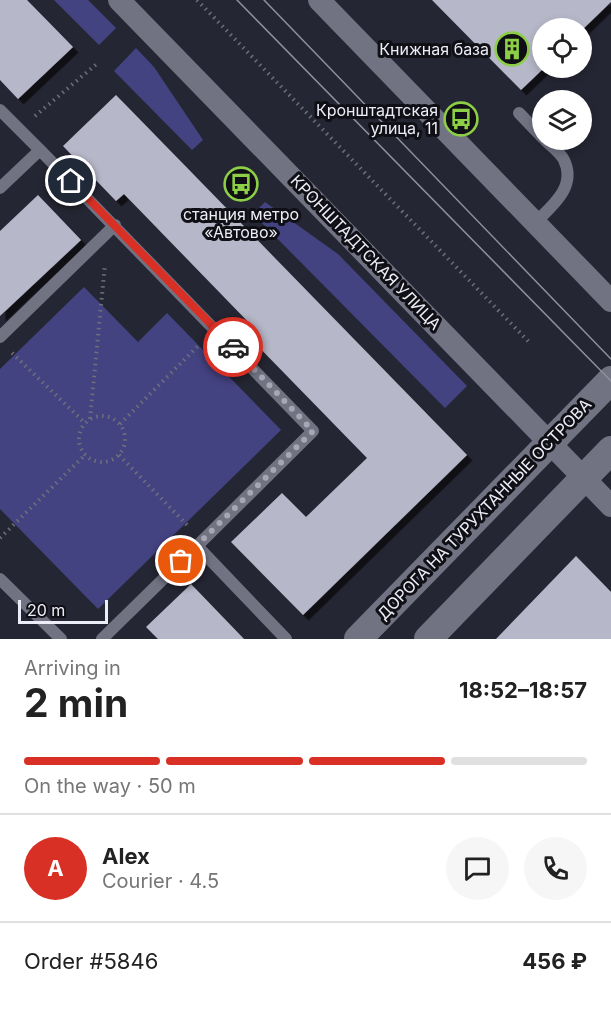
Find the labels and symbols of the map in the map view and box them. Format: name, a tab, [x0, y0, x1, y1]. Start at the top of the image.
building icon: Книжная база	[494, 31, 530, 67]
place label: Книжная база	[379, 39, 489, 59]
place label: Кронштадтская улица, 11	[316, 100, 438, 138]
bus stop icon: Кронштадтская улица, 11	[443, 101, 479, 137]
pin	[45, 155, 96, 206]
bus stop icon: станция метро «Автово»	[223, 166, 259, 202]
street label: КРОНШТАДТСКАЯ УЛИЦА	[287, 170, 445, 334]
place label: станция метро «Автово»	[183, 204, 299, 242]
courier	[203, 317, 263, 377]
street label: ДОРОГА НА ТУРУХТАННЫЕ ОСТРОВА	[373, 394, 595, 624]
pin	[155, 535, 206, 586]
scale bar	[18, 597, 108, 624]

